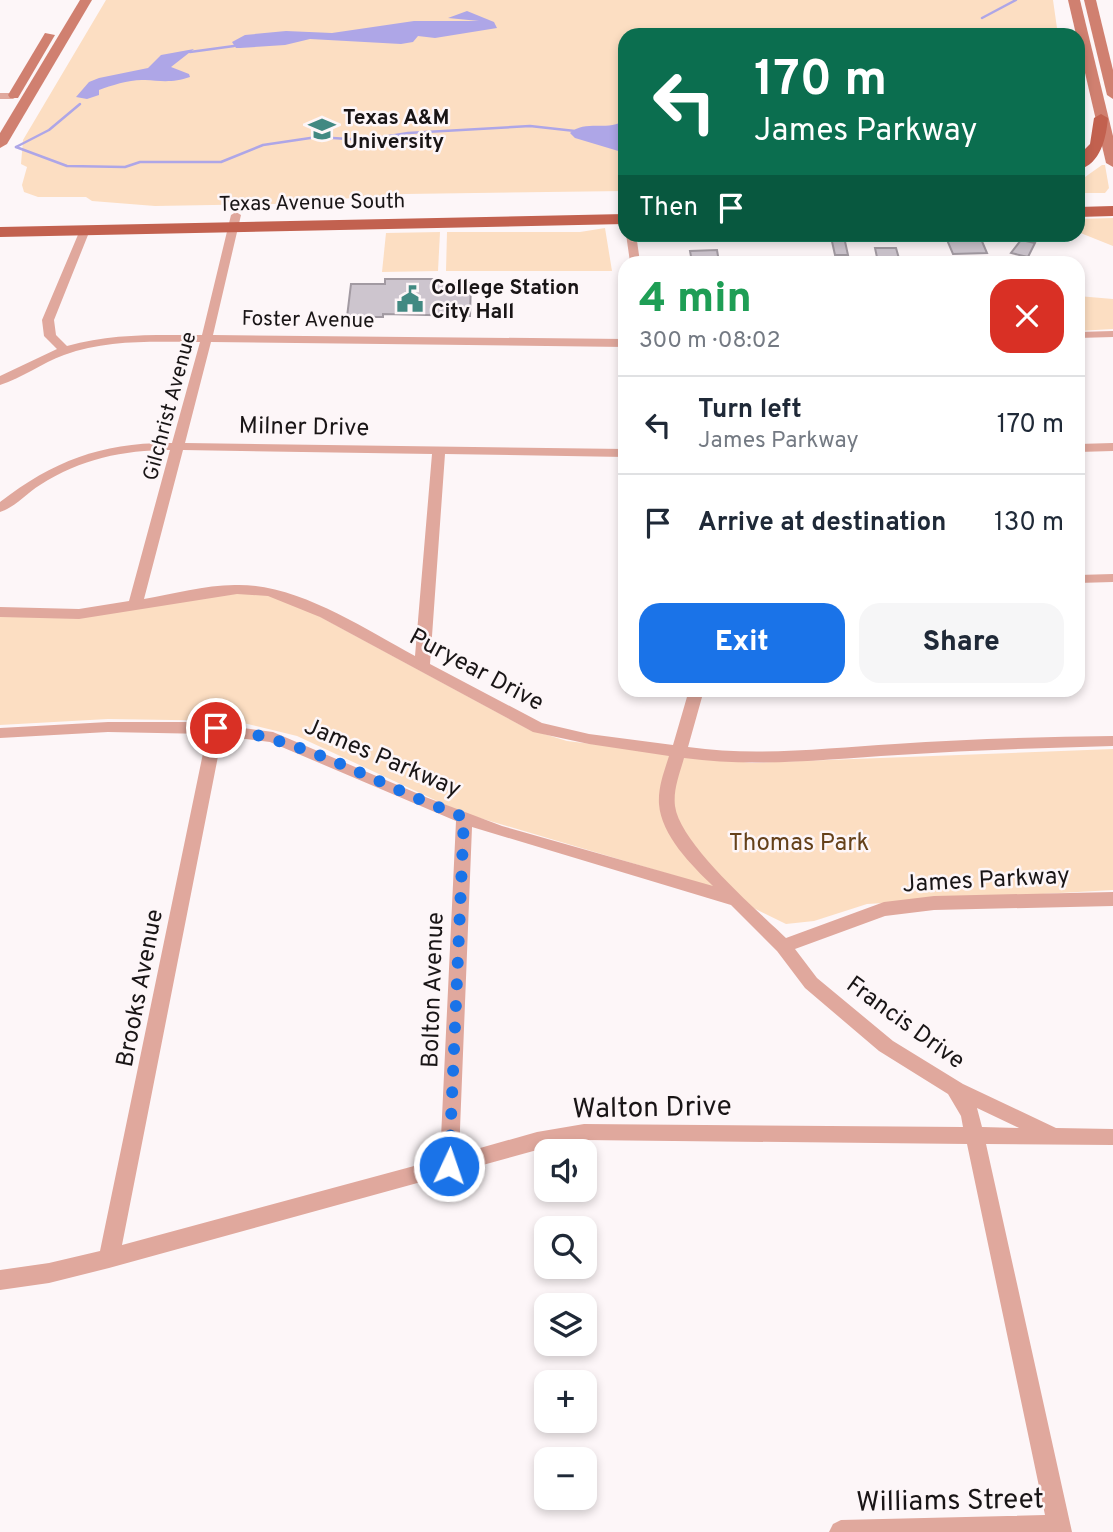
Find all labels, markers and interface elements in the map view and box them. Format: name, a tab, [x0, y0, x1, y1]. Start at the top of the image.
text: 170 m	[754, 51, 887, 113]
icon: left	[639, 56, 730, 147]
place label: Texas A&M University	[343, 105, 450, 156]
text: James Parkway	[754, 112, 978, 152]
school or university icon: Texas A&M University	[307, 114, 337, 144]
street label: Texas Avenue South	[219, 188, 406, 219]
icon: arrive	[712, 189, 750, 227]
text: Then	[639, 192, 698, 225]
text: 4 min	[639, 274, 752, 327]
place label: College Station City Hall	[431, 275, 580, 326]
button: close	[990, 279, 1064, 353]
public building icon: College Station City Hall	[395, 284, 425, 314]
street label: Foster Avenue	[241, 306, 375, 335]
text: 300 m · 08:02	[639, 327, 781, 356]
street label: Gilchrist Avenue	[138, 329, 203, 484]
text: Turn left	[698, 394, 802, 427]
icon: left	[639, 406, 677, 444]
text: 170 m	[997, 409, 1064, 442]
street label: Milner Drive	[238, 412, 369, 444]
text: James Parkway	[698, 427, 859, 456]
icon: arrive	[639, 504, 677, 542]
text: Arrive at destination	[698, 507, 946, 540]
text: 130 m	[994, 507, 1064, 540]
button: Exit	[639, 603, 845, 683]
button: Share	[859, 603, 1064, 683]
street label: Puryear Drive	[404, 623, 549, 719]
pin	[186, 698, 246, 758]
icon: arrive	[197, 709, 235, 747]
street label: James Parkway	[299, 712, 465, 805]
park label: Thomas Park	[729, 829, 869, 859]
street label: James Parkway	[902, 862, 1071, 900]
street label: Brooks Avenue	[111, 907, 171, 1070]
street label: Bolton Avenue	[416, 912, 452, 1069]
street label: Francis Drive	[840, 971, 970, 1077]
street label: Walton Drive	[572, 1090, 732, 1128]
position arrow	[412, 1129, 486, 1203]
map controls	[534, 1139, 597, 1510]
button: sound	[534, 1139, 597, 1202]
button: search	[534, 1216, 597, 1279]
button: layers	[534, 1293, 597, 1356]
button: +	[534, 1370, 597, 1433]
button: −	[534, 1447, 597, 1510]
street label: Williams Street	[856, 1482, 1044, 1522]

